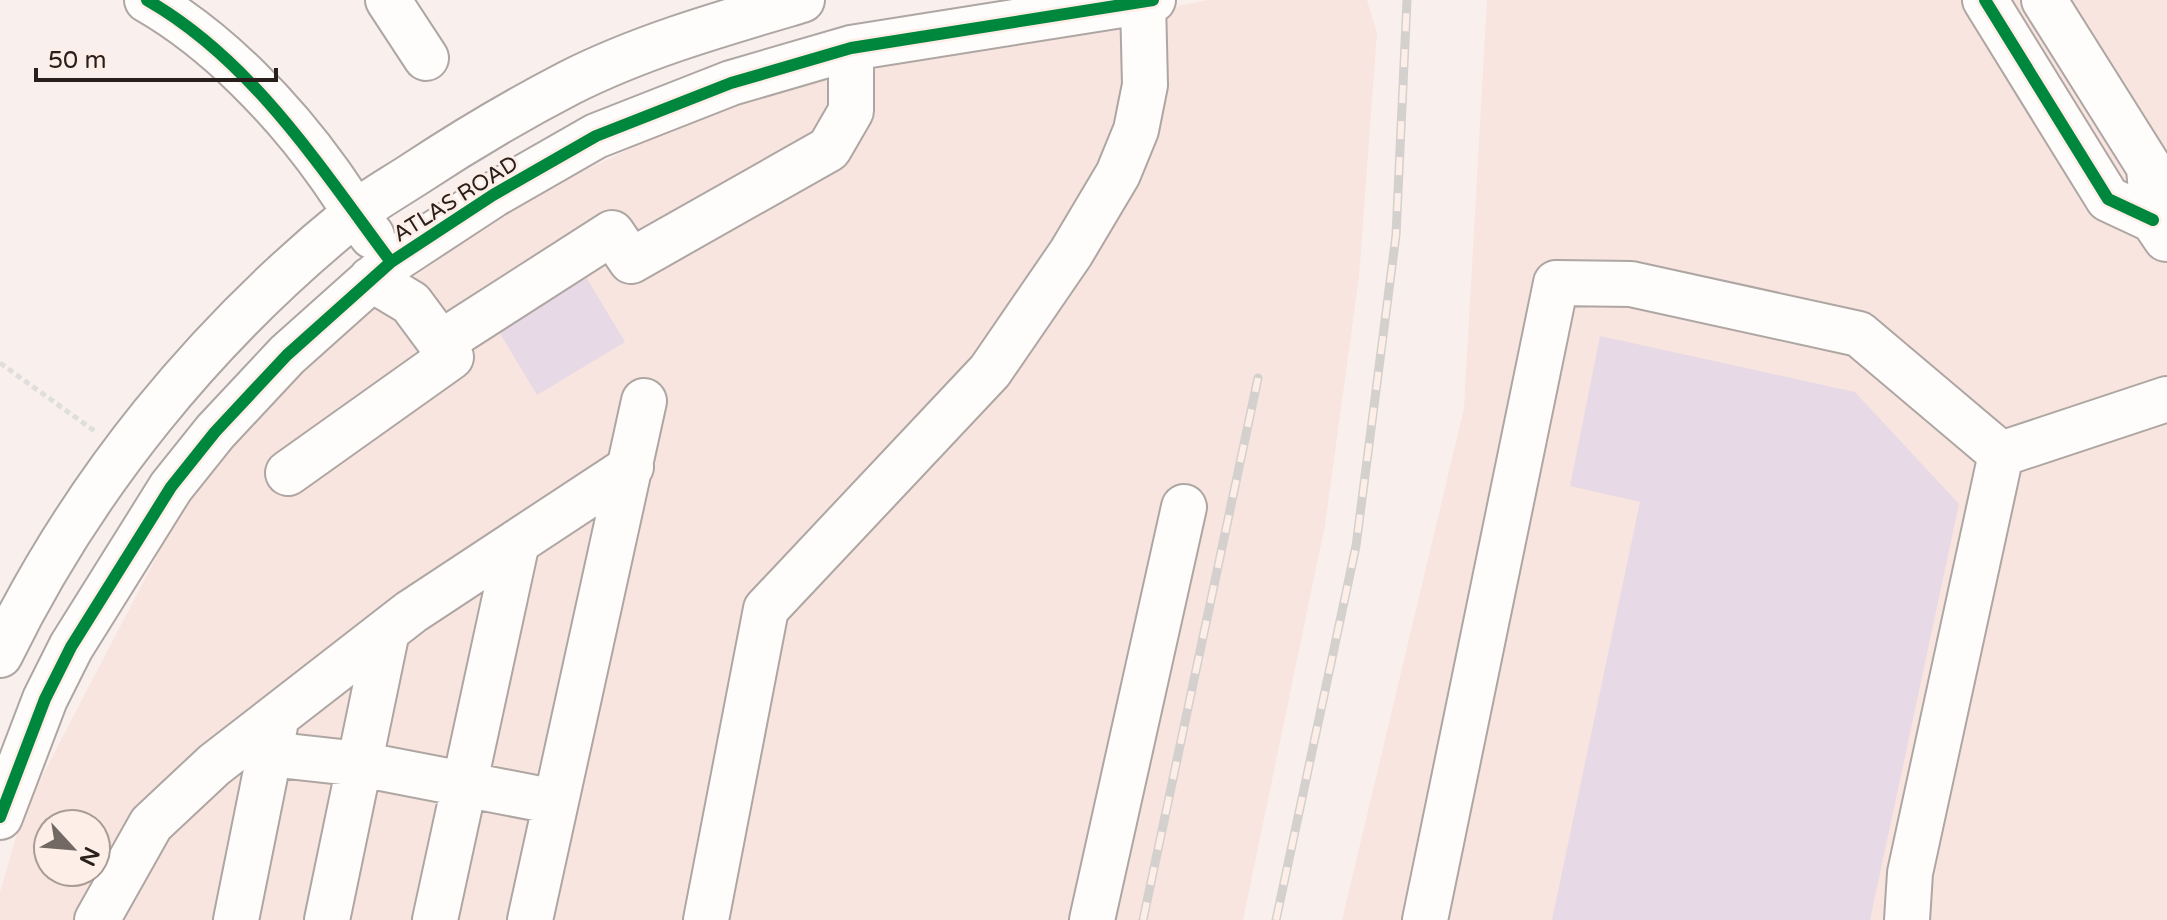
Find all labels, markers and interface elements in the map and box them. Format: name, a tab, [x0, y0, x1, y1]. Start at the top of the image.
scale bar	[36, 32, 276, 82]
text: 50 m	[48, 46, 106, 75]
street label: ATLAS ROAD	[388, 150, 523, 248]
north arrow	[32, 808, 112, 888]
text: N	[74, 843, 105, 870]

